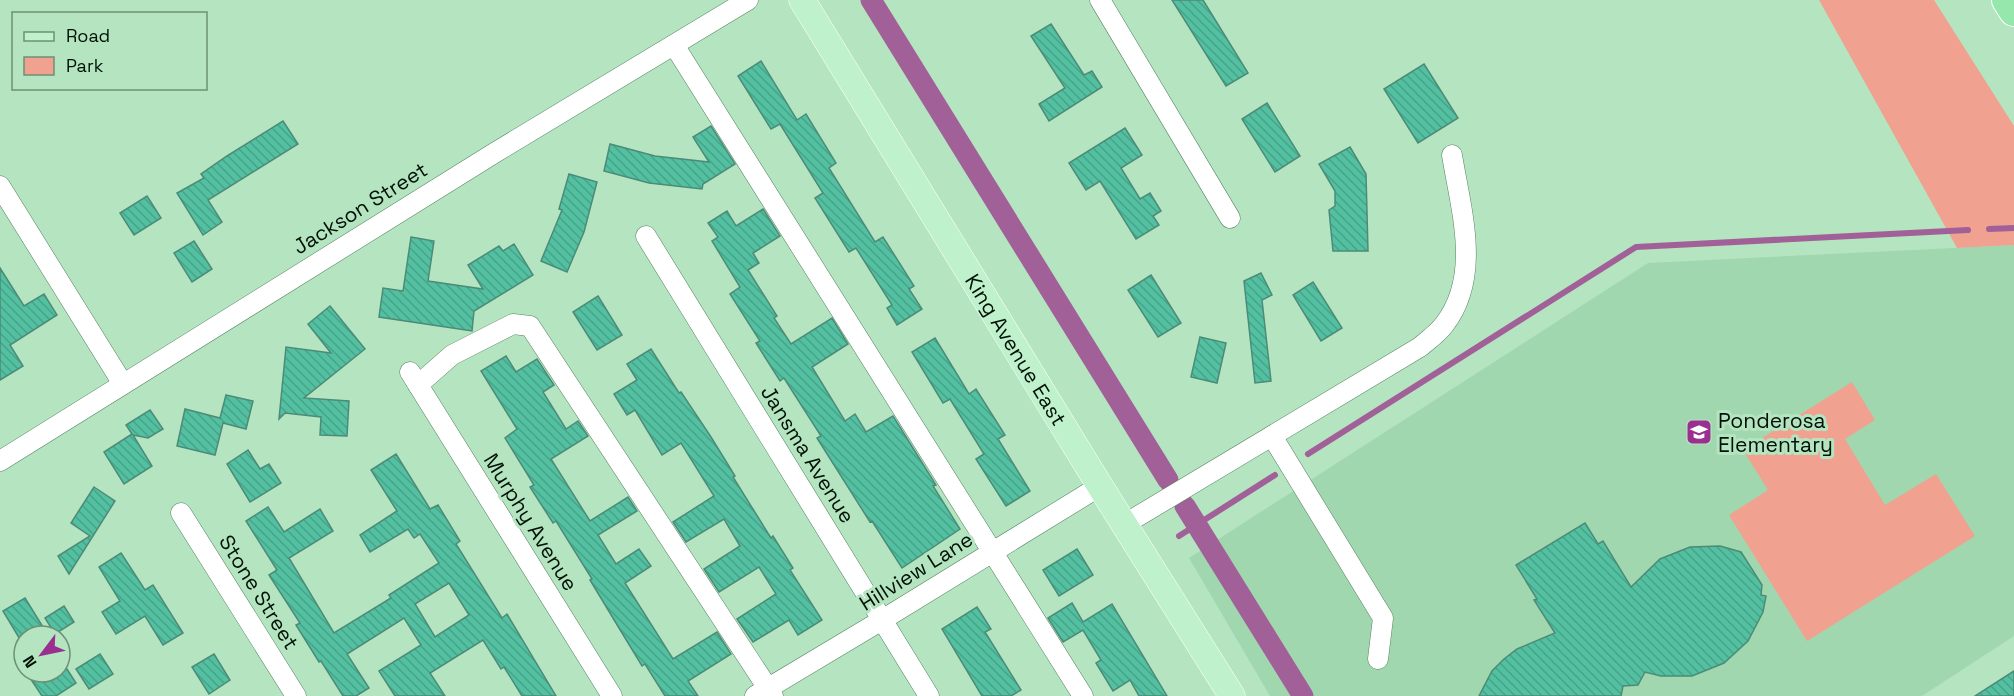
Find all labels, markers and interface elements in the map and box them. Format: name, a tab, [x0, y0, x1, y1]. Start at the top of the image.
legend	[12, 12, 207, 90]
text: Road	[66, 24, 110, 47]
text: Park	[66, 54, 104, 77]
street label: Jackson Street	[288, 156, 432, 260]
street label: King Avenue East	[959, 269, 1073, 430]
street label: Jansma Avenue	[755, 380, 861, 528]
place label: Ponderosa Elementary	[1718, 407, 1833, 458]
school or university icon: Ponderosa Elementary	[1684, 417, 1714, 447]
street label: Murphy Avenue	[478, 448, 584, 596]
street label: Hillview Lane	[854, 525, 978, 617]
street label: Stone Street	[213, 530, 305, 654]
north arrow	[12, 624, 72, 684]
text: N	[18, 652, 41, 672]

